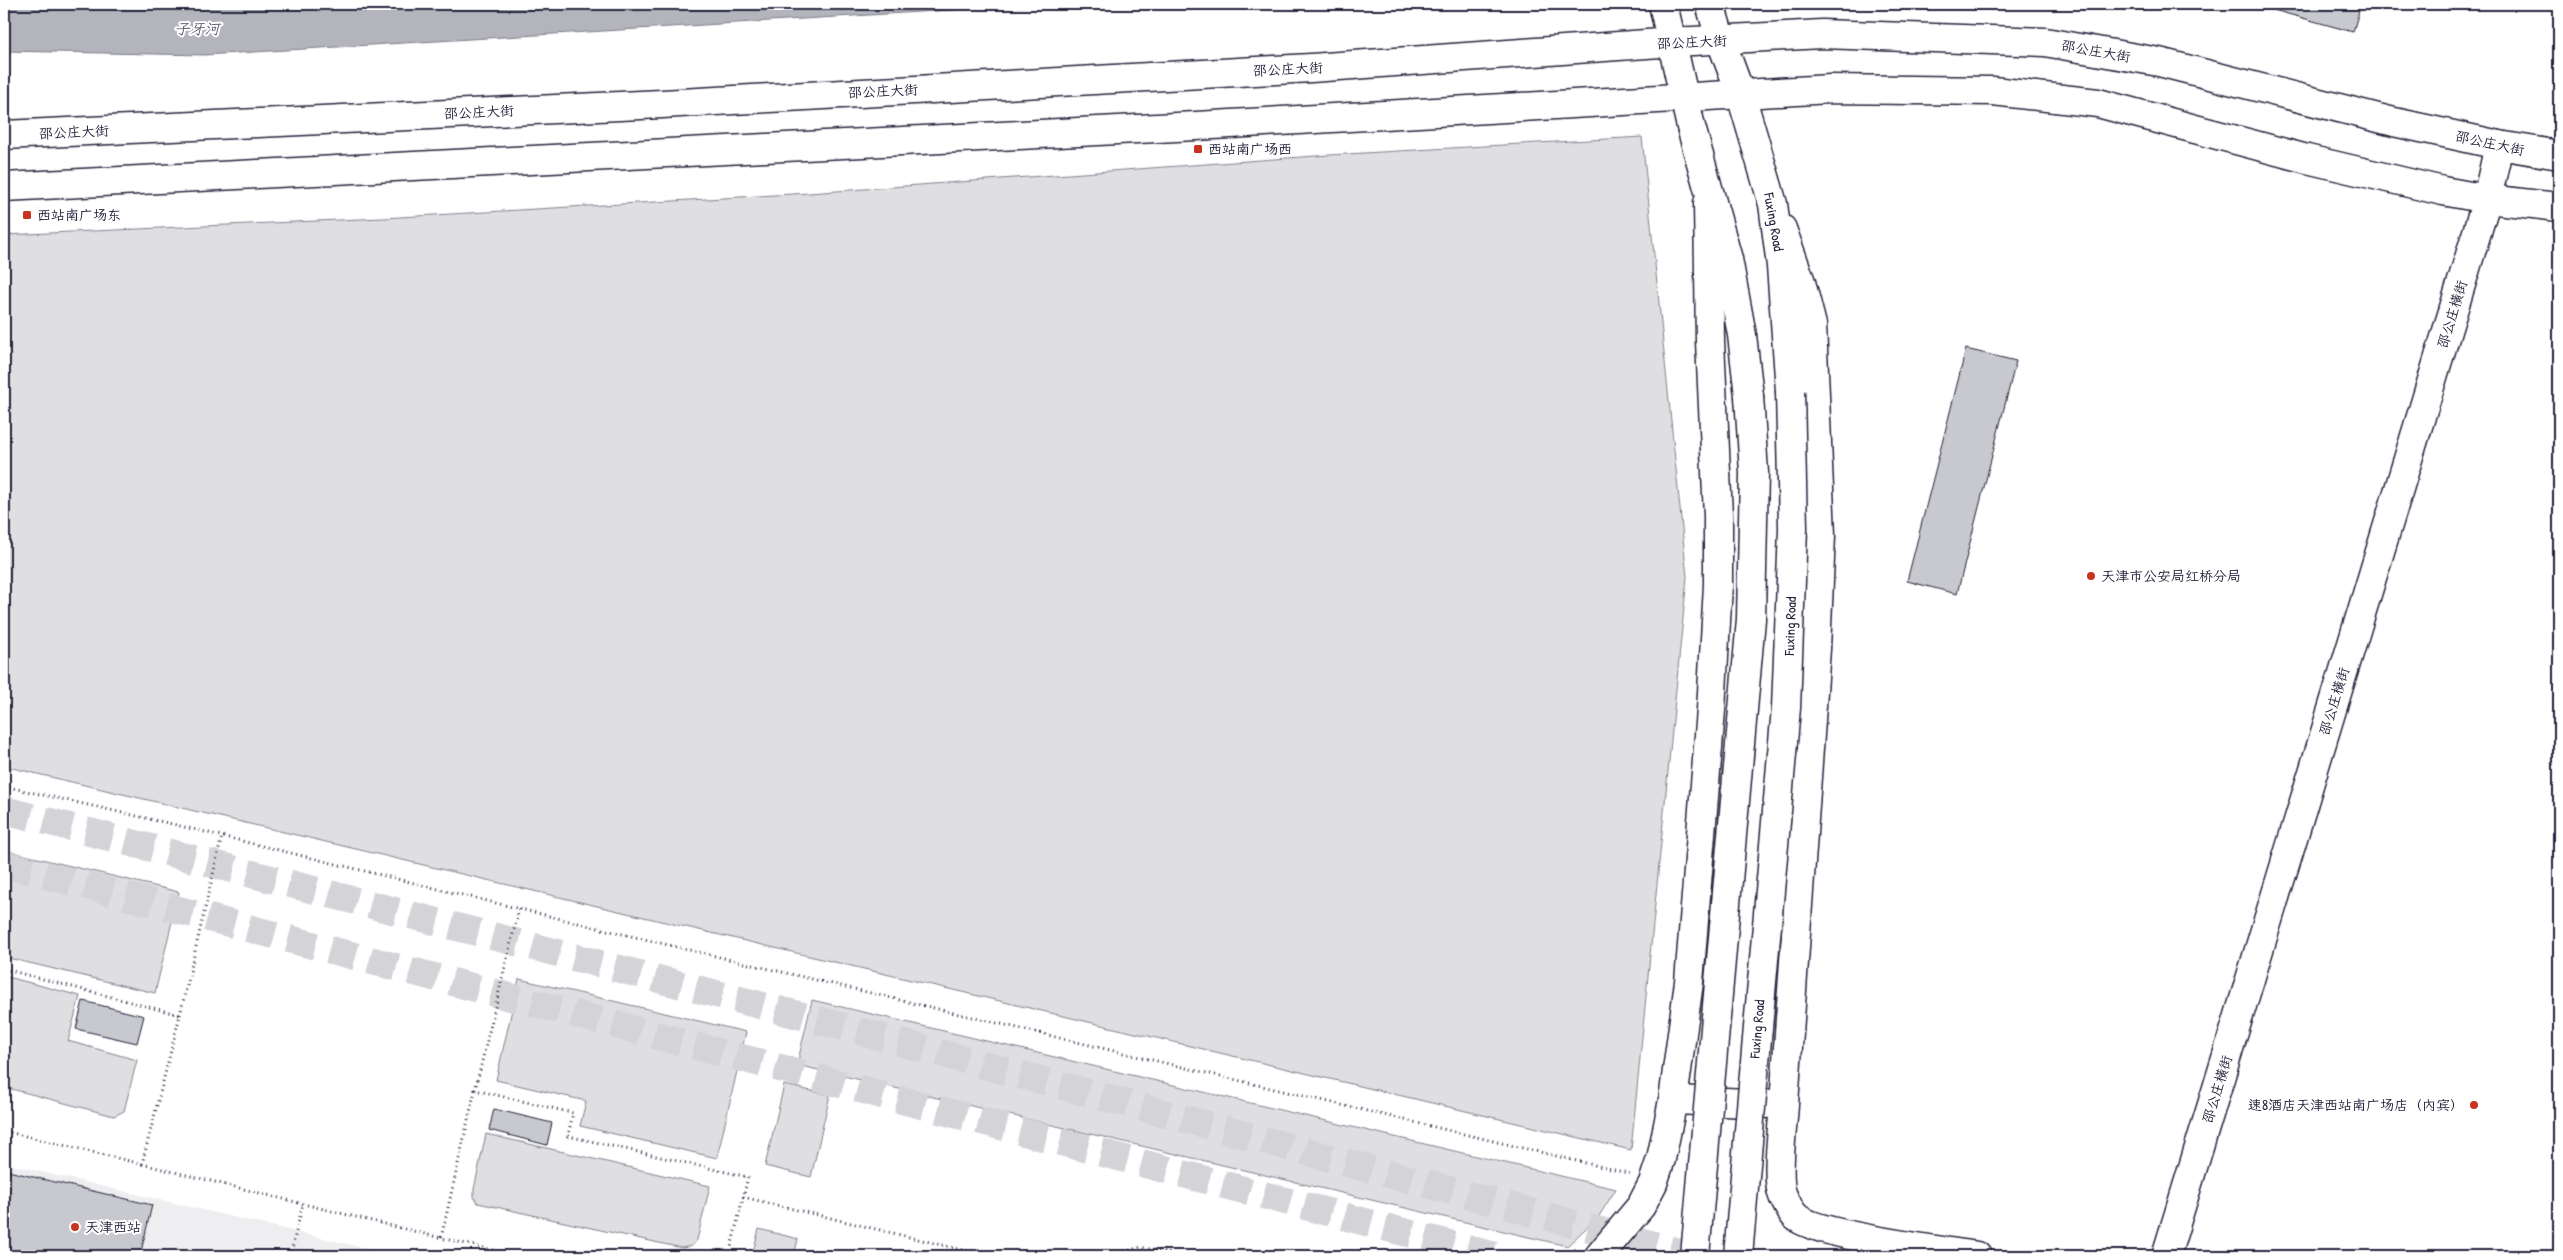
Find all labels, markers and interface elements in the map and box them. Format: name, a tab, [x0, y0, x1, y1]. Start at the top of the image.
water label: 子牙河	[174, 18, 222, 39]
street label: 邵公庄大街	[1657, 30, 1727, 53]
street label: 邵公庄大街	[2060, 35, 2132, 66]
street label: 邵公庄大街	[1253, 57, 1323, 80]
street label: 邵公庄大街	[848, 79, 918, 102]
street label: 邵公庄大街	[444, 100, 514, 123]
street label: 邵公庄大街	[39, 120, 109, 143]
street label: 邵公庄大街	[2454, 126, 2526, 159]
place label: 西站南广场西	[1208, 139, 1292, 158]
marker: 西站南广场西	[1192, 143, 1204, 155]
street label: Fuxing Road	[1759, 190, 1789, 253]
place label: 西站南广场东	[37, 205, 121, 224]
marker: 西站南广场东	[21, 209, 33, 221]
street label: 邵公庄横街	[2432, 278, 2471, 350]
place label: 天津市公安局红桥分局	[2101, 566, 2241, 585]
marker: 天津市公安局红桥分局	[2085, 570, 2097, 582]
street label: Fuxing Road	[1779, 596, 1801, 657]
street label: 邵公庄横街	[2314, 665, 2353, 737]
street label: Fuxing Road	[1744, 998, 1770, 1060]
street label: 邵公庄横街	[2197, 1053, 2236, 1125]
place label: 速8酒店天津西站南广场店（内宾）	[2248, 1095, 2464, 1114]
marker: 速8酒店天津西站南广场店（内宾）	[2468, 1099, 2480, 1111]
place label: 天津西站	[85, 1217, 141, 1236]
marker: 天津西站	[69, 1221, 81, 1233]

